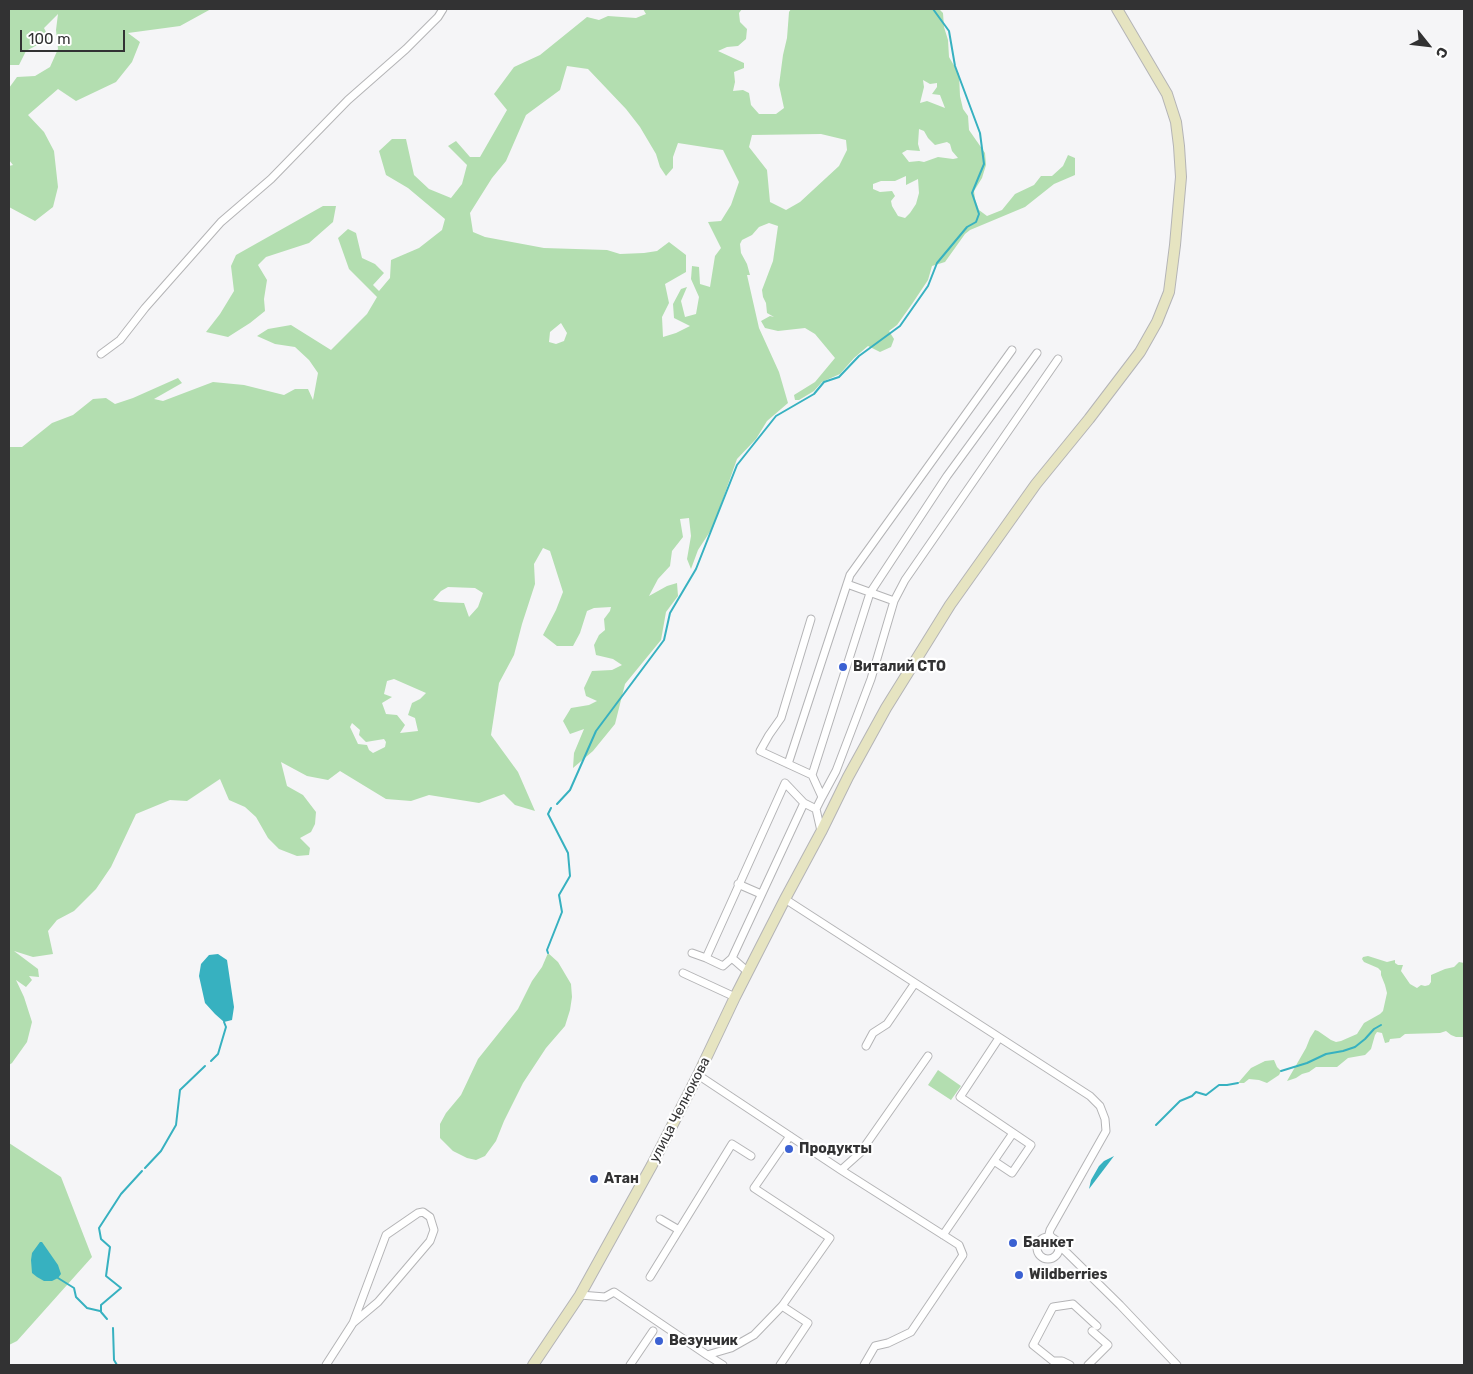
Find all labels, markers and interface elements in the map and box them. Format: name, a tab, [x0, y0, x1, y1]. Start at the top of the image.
scale bar	[22, 20, 128, 52]
north arrow	[1403, 20, 1453, 70]
text: 100 m	[28, 30, 70, 48]
text: С	[1432, 44, 1451, 61]
place label: Виталий СТО	[853, 659, 946, 675]
marker: Виталий СТО	[837, 661, 849, 673]
street label: улица Челнокова	[646, 1054, 714, 1166]
place label: Продукты	[799, 1141, 872, 1157]
marker: Продукты	[783, 1143, 795, 1155]
place label: Атан	[604, 1171, 639, 1187]
marker: Атан	[588, 1173, 600, 1185]
place label: Банкет	[1023, 1235, 1074, 1251]
marker: Банкет	[1007, 1237, 1019, 1249]
place label: Wildberries	[1029, 1267, 1107, 1283]
marker: Wildberries	[1013, 1269, 1025, 1281]
place label: Везунчик	[669, 1333, 738, 1349]
marker: Везунчик	[653, 1335, 665, 1347]

